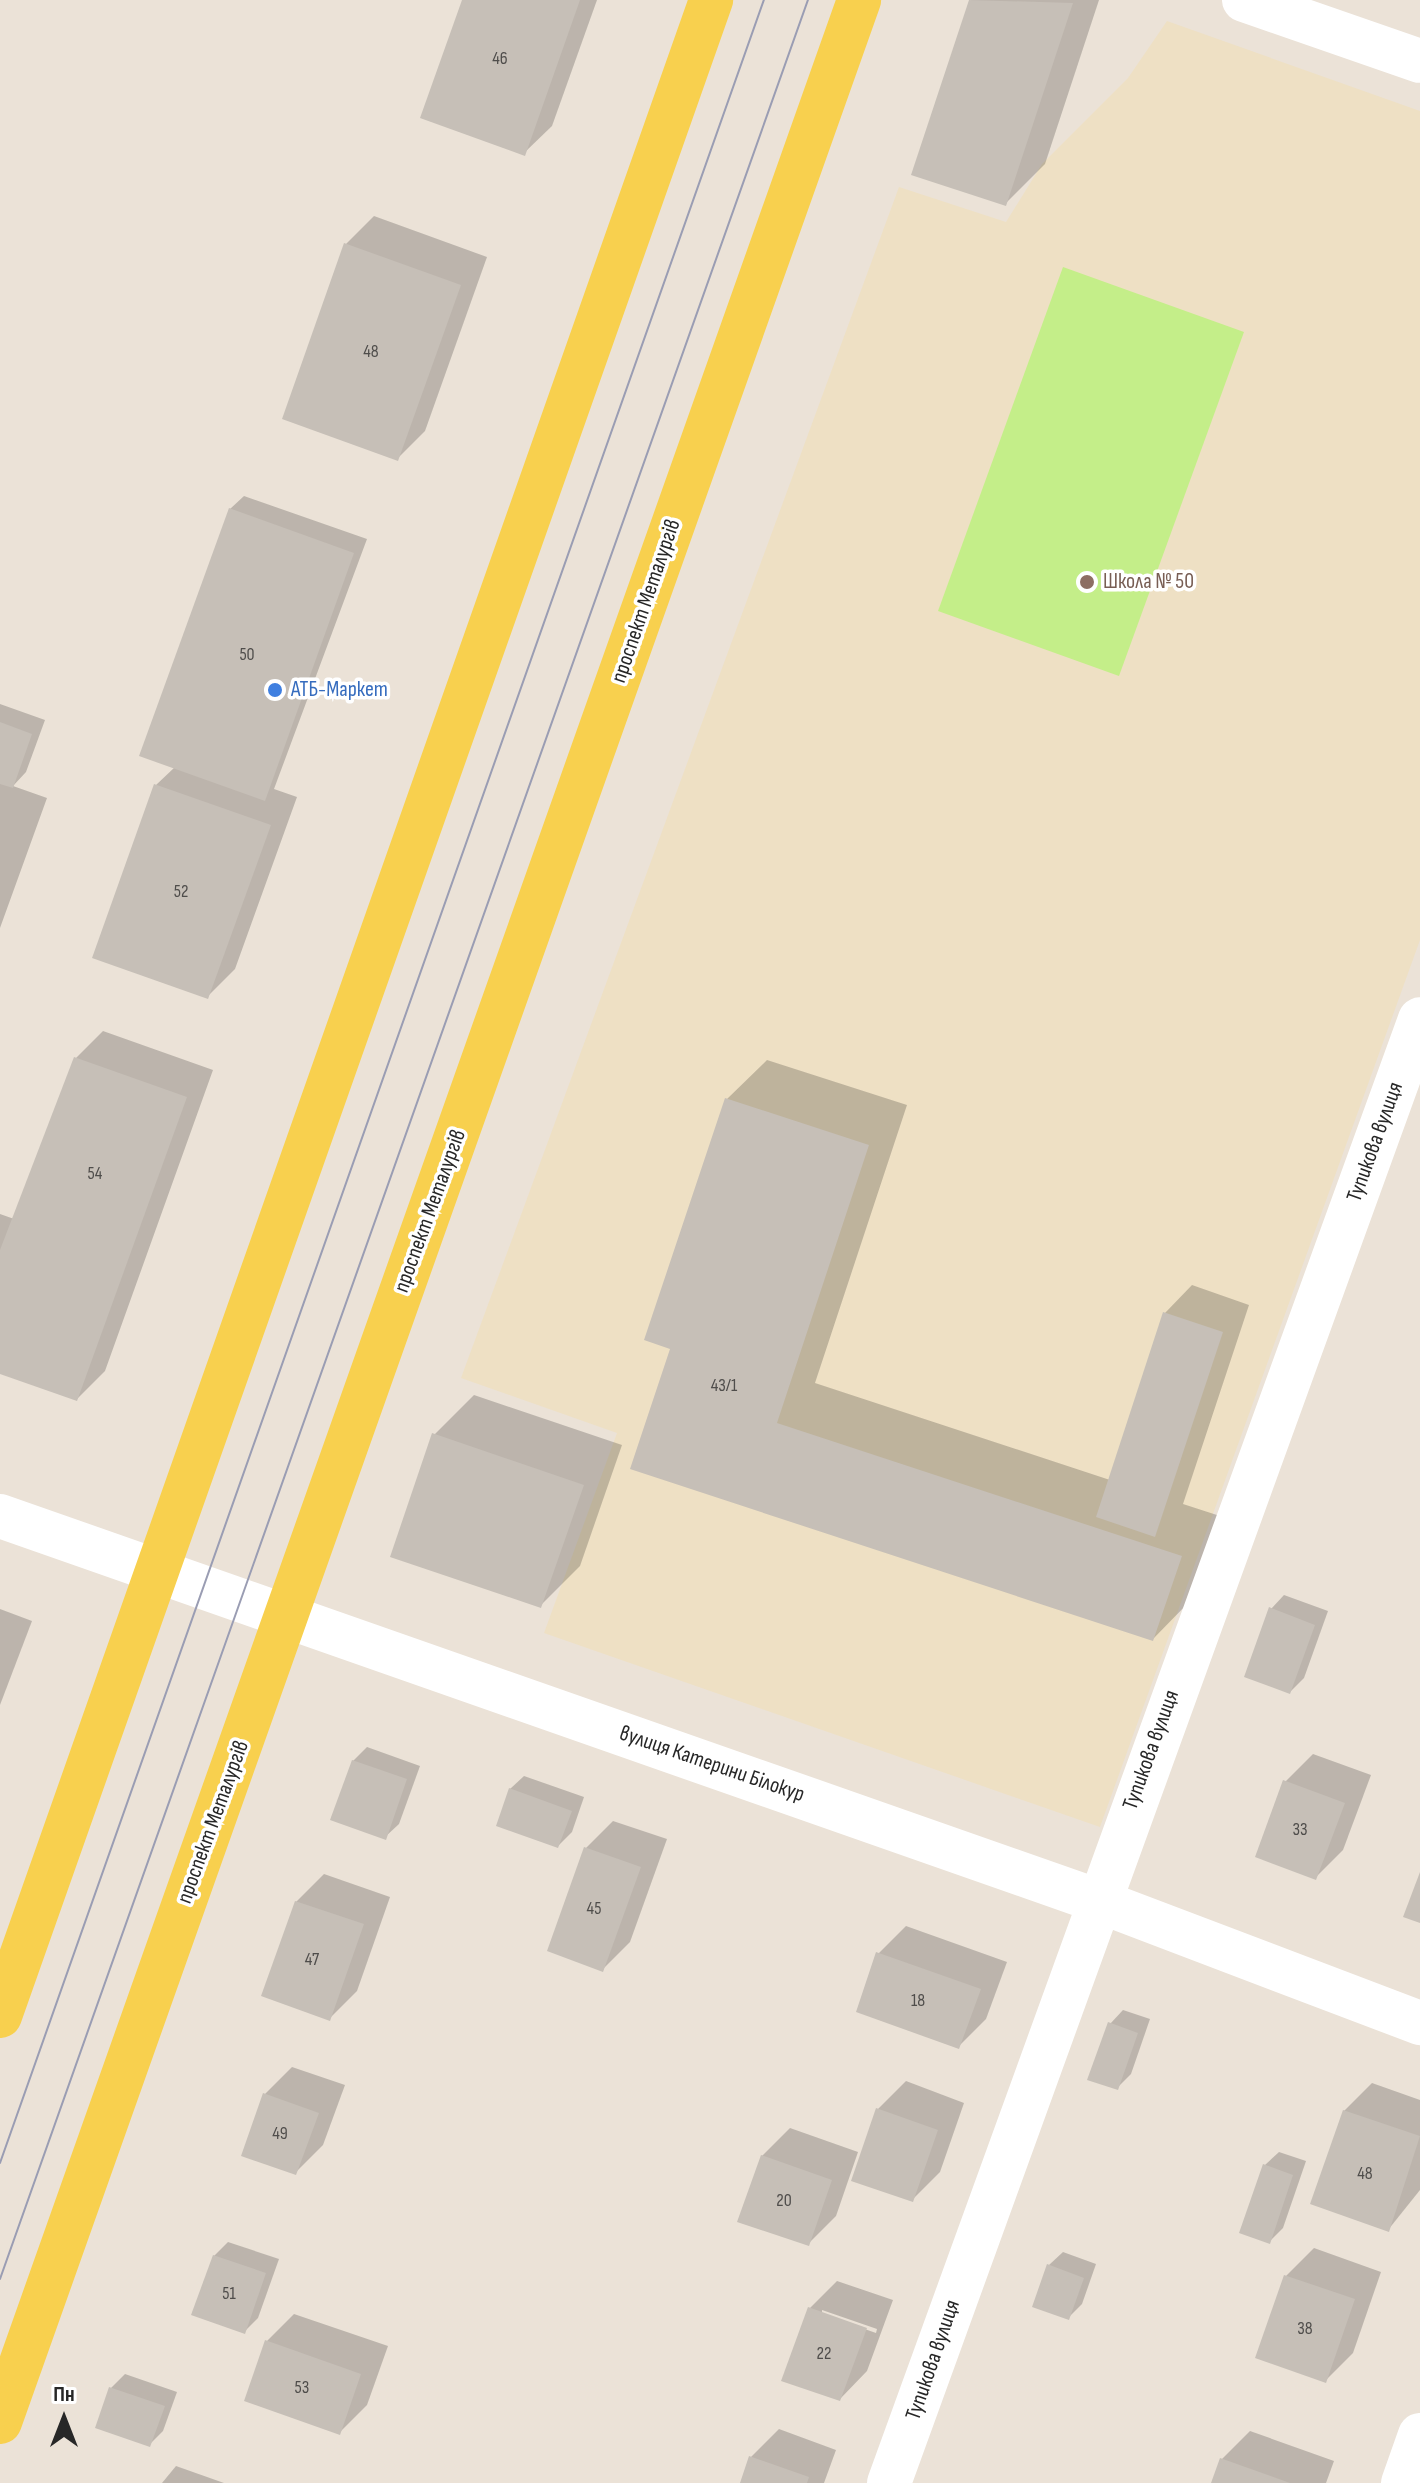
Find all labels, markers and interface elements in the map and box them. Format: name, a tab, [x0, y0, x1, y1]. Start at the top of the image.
house number: 46	[492, 48, 508, 70]
house number: 48	[363, 341, 379, 363]
street label: проспект Металургів	[606, 516, 686, 686]
place label: Школа № 50	[1103, 569, 1194, 595]
marker: Школа № 50	[1078, 573, 1096, 591]
house number: 50	[239, 644, 255, 666]
place label: АТБ-Маркет	[291, 677, 388, 703]
marker: АТБ-Маркет	[266, 681, 284, 699]
house number: 52	[174, 881, 188, 903]
street label: Тупикова вулиця	[1341, 1079, 1409, 1205]
street label: проспект Металургів	[388, 1126, 472, 1296]
house number: 54	[88, 1163, 102, 1185]
house number: 43/1	[711, 1375, 737, 1397]
street label: Тупикова вулиця	[1117, 1687, 1185, 1813]
street label: вулиця Катерини Білокур	[616, 1720, 808, 1808]
street label: проспект Металургів	[171, 1737, 255, 1907]
house number: 33	[1292, 1819, 1308, 1841]
house number: 45	[587, 1898, 601, 1920]
house number: 47	[305, 1949, 319, 1971]
house number: 18	[911, 1990, 925, 2012]
house number: 49	[272, 2123, 288, 2145]
house number: 48	[1357, 2163, 1373, 2185]
house number: 20	[776, 2190, 792, 2212]
house number: 51	[222, 2283, 236, 2305]
street label: Тупикова вулиця	[900, 2296, 966, 2424]
house number: 38	[1297, 2318, 1313, 2340]
house number: 22	[817, 2343, 831, 2365]
house number: 53	[295, 2377, 309, 2399]
north arrow	[24, 2379, 104, 2459]
text: Пн	[53, 2381, 75, 2408]

